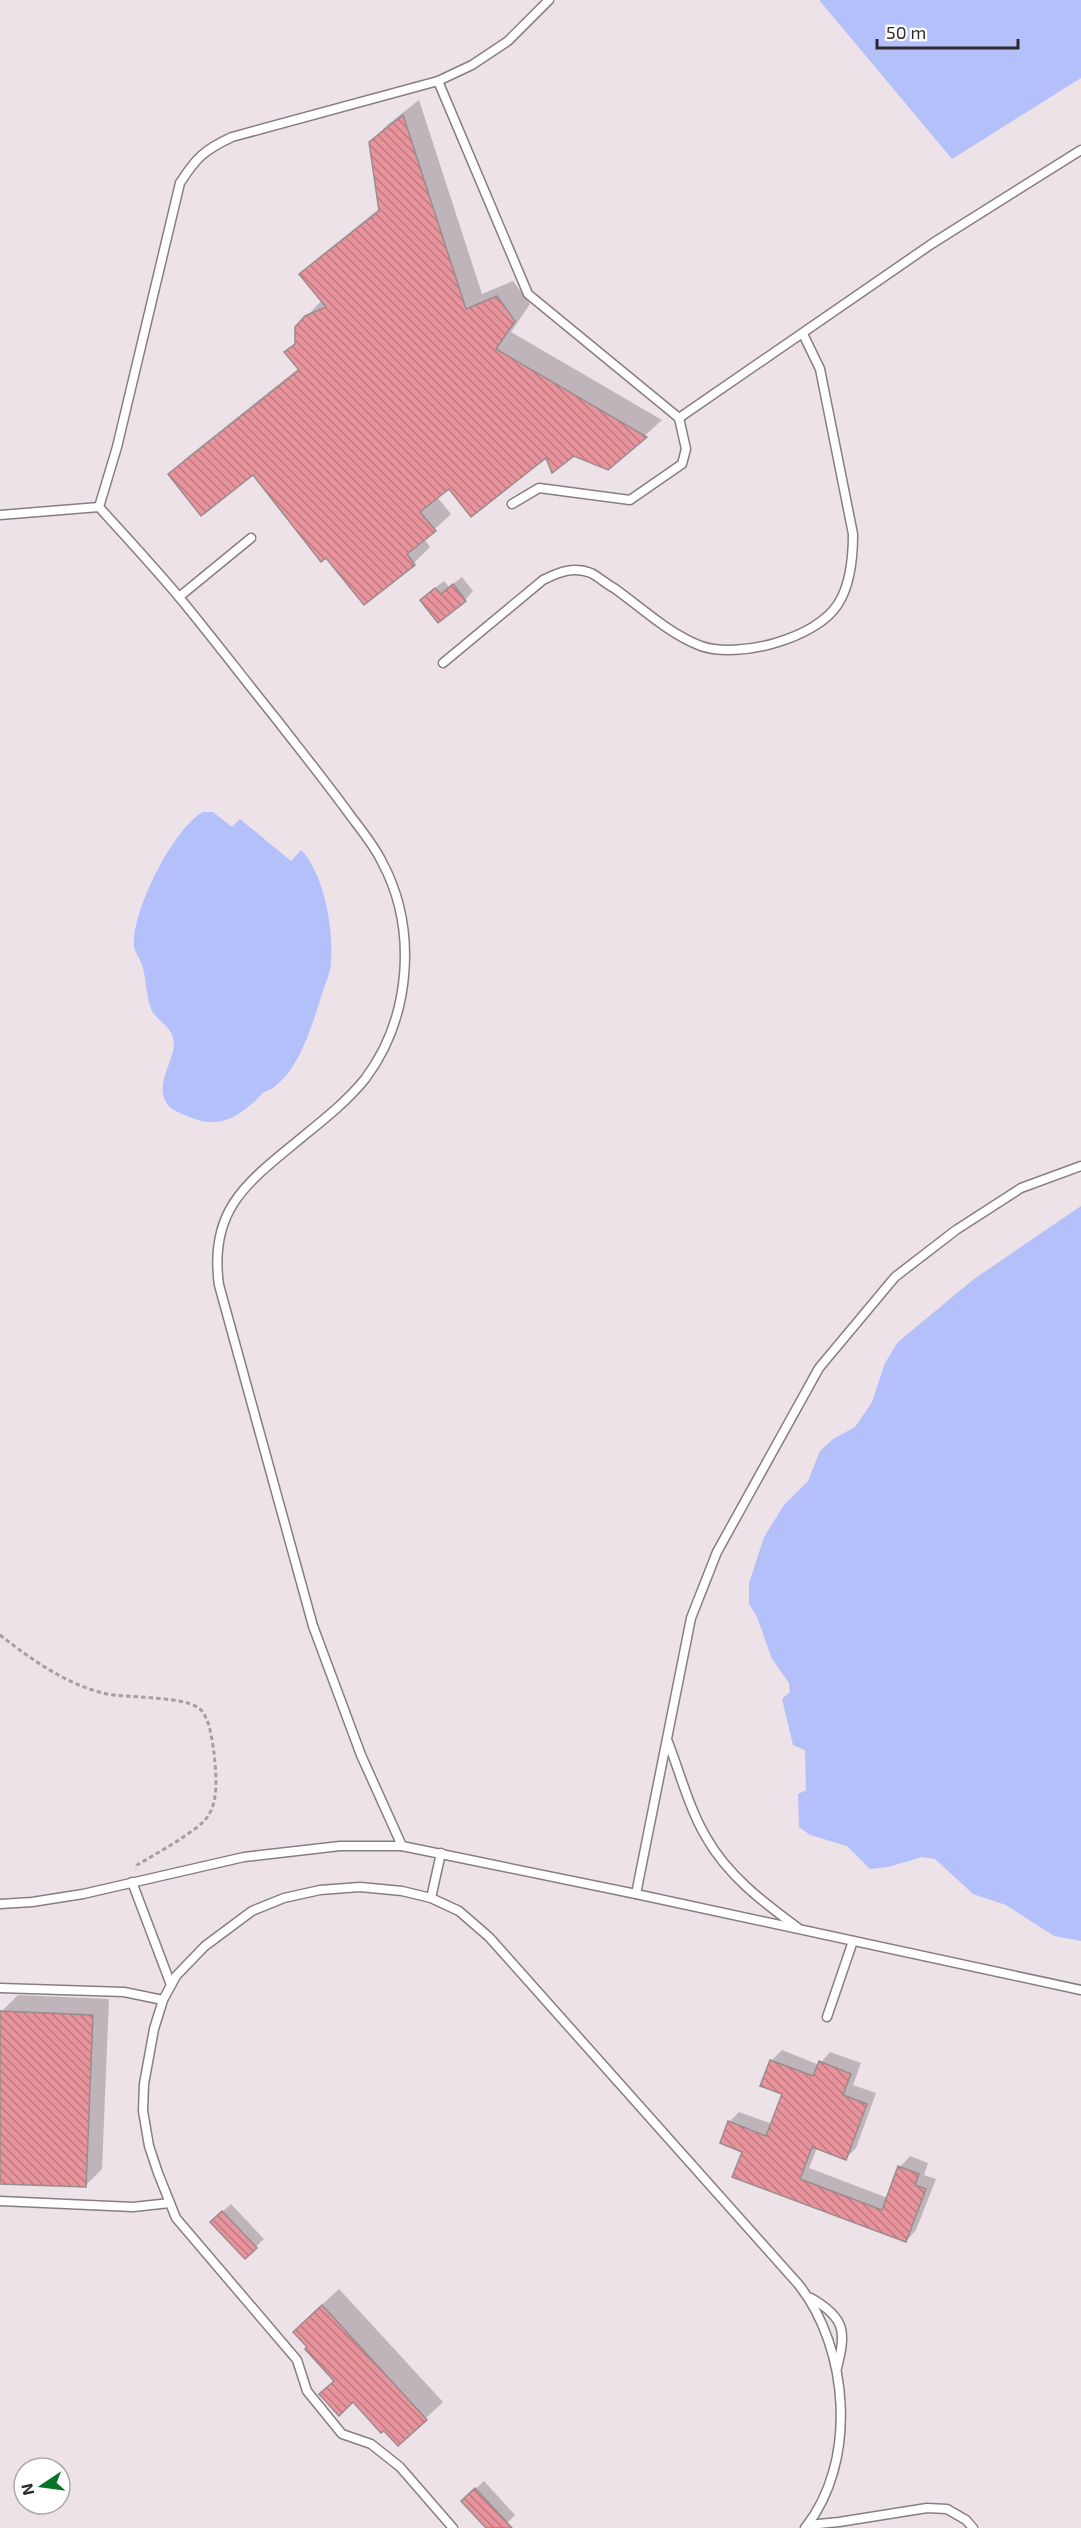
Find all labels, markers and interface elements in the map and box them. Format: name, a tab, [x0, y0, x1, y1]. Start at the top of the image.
scale bar	[877, 12, 1018, 50]
text: 50 m	[886, 21, 926, 43]
north arrow	[12, 2456, 72, 2516]
text: N	[16, 2482, 37, 2497]

